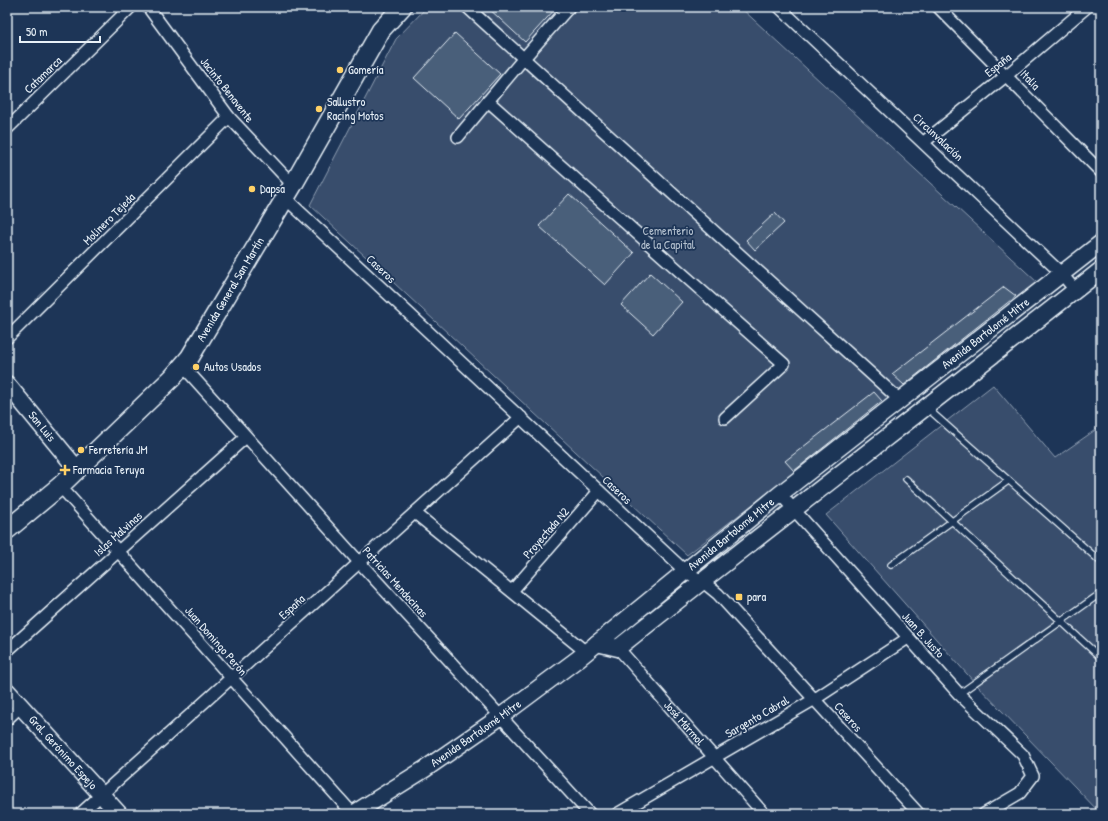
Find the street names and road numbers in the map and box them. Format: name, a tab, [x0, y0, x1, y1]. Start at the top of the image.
street label: España	[981, 48, 1015, 81]
street label: Catamarca	[20, 52, 66, 97]
street label: Jacinto Benavente	[197, 54, 258, 126]
street label: Italia	[1017, 66, 1044, 94]
street label: Circunvalación	[909, 109, 967, 165]
street label: Molinero Tejeda	[79, 189, 139, 249]
street label: Avenida General San Martín	[192, 234, 268, 345]
street label: Caseros	[363, 251, 400, 287]
street label: Avenida Bartolomé Mitre	[938, 293, 1033, 373]
street label: San Luis	[25, 407, 60, 445]
street label: Caseros	[599, 472, 636, 508]
street label: Avenida Bartolomé Mitre	[684, 493, 778, 574]
street label: Proyectada N2	[519, 503, 573, 562]
street label: Islas Malvinas	[90, 507, 146, 560]
street label: Patricias Mendocinas	[359, 542, 432, 621]
street label: España	[275, 590, 309, 623]
street label: Juan Domingo Perón	[181, 602, 251, 679]
street label: Juan B. Justo	[898, 608, 949, 661]
street label: Sargento Cabral	[722, 691, 792, 742]
street label: Avenida Bartolomé Mitre	[427, 695, 525, 771]
street label: José Mármol	[660, 697, 709, 749]
street label: Caseros	[830, 698, 867, 736]
street label: Gral. Gerónimo Espejo	[25, 711, 102, 793]

